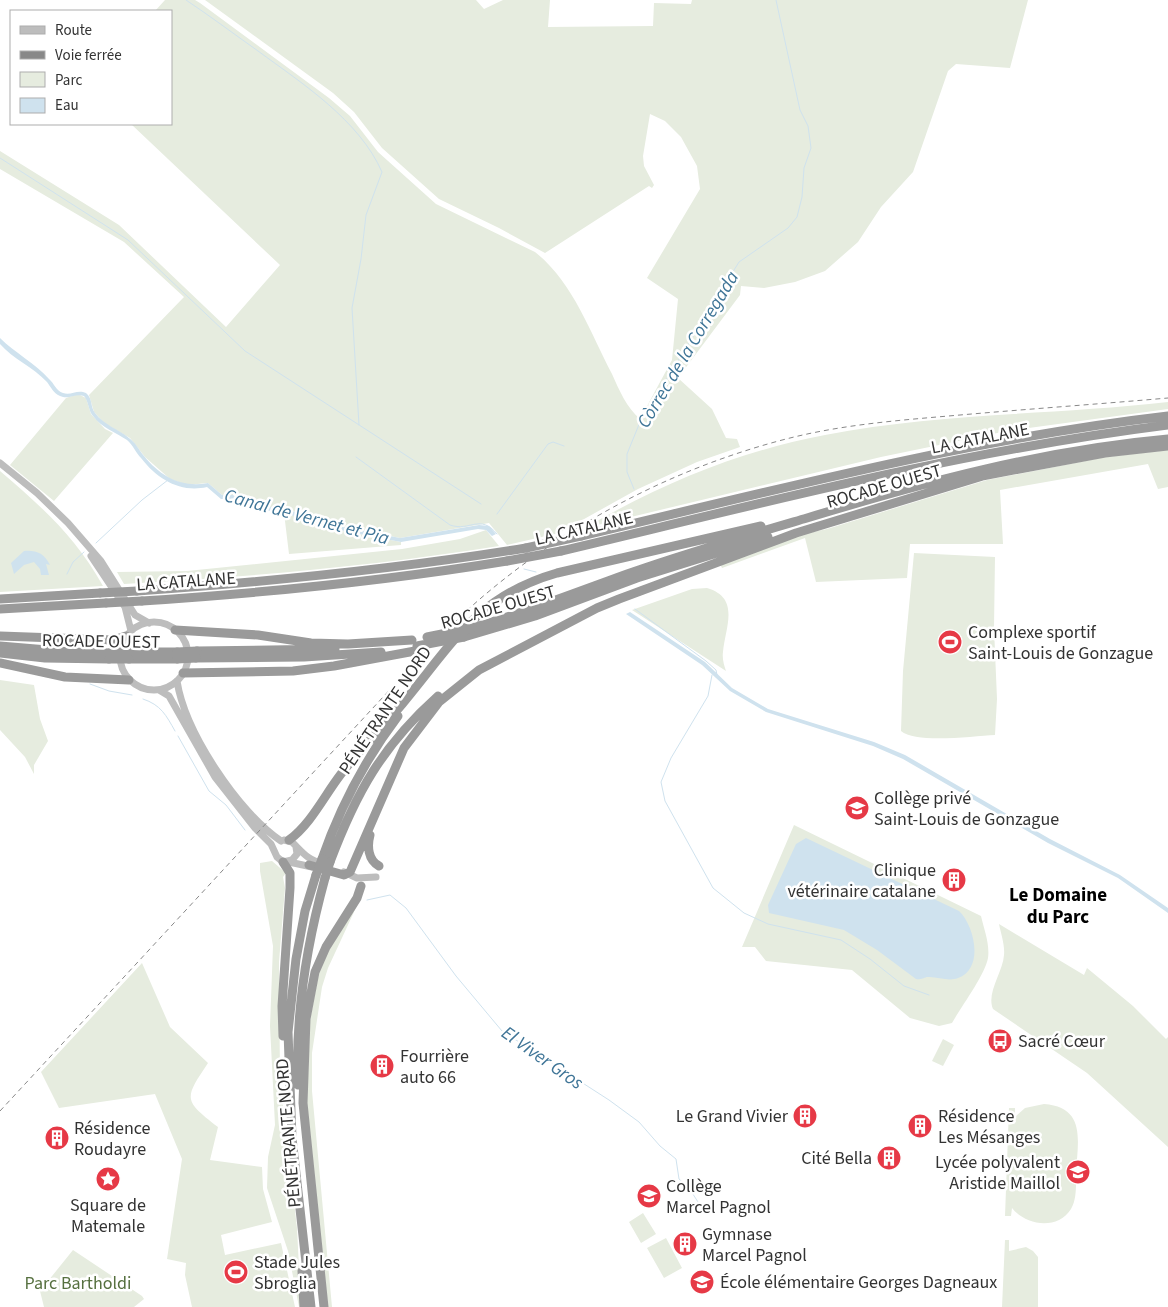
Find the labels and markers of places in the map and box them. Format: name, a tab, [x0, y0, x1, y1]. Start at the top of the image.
place label: Complexe sportif Saint-Louis de Gonzague	[968, 620, 1153, 666]
sports icon: Complexe sportif Saint-Louis de Gonzague	[937, 629, 963, 655]
place label: Collège privé Saint-Louis de Gonzague	[874, 786, 1059, 832]
school or university icon: Collège privé Saint-Louis de Gonzague	[844, 795, 870, 821]
place label: Clinique vétérinaire catalane	[787, 858, 936, 904]
building icon: Clinique vétérinaire catalane	[941, 867, 967, 893]
bus stop icon: Sacré Cœur	[987, 1028, 1013, 1054]
place label: Sacré Cœur	[1018, 1029, 1106, 1054]
place label: Fourrière auto 66	[400, 1044, 469, 1090]
building icon: Fourrière auto 66	[369, 1053, 395, 1079]
building icon: Le Grand Vivier	[792, 1103, 818, 1129]
place label: Le Grand Vivier	[676, 1104, 789, 1129]
place label: Résidence Les Mésanges	[938, 1104, 1040, 1150]
building icon: Résidence Les Mésanges	[907, 1113, 933, 1139]
place label: Résidence Roudayre	[74, 1116, 151, 1162]
building icon: Résidence Roudayre	[44, 1125, 70, 1151]
building icon: Cité Bella	[876, 1145, 902, 1171]
place label: Cité Bella	[801, 1146, 872, 1171]
place label: Lycée polyvalent Aristide Maillol	[935, 1150, 1060, 1196]
school or university icon: Lycée polyvalent Aristide Maillol	[1065, 1159, 1091, 1185]
place icon: Square de Matemale	[95, 1166, 121, 1192]
place label: Collège Marcel Pagnol	[666, 1174, 771, 1220]
school or university icon: Collège Marcel Pagnol	[636, 1183, 662, 1209]
place label: Square de Matemale	[70, 1193, 146, 1239]
place label: Gymnase Marcel Pagnol	[702, 1222, 807, 1268]
building icon: Gymnase Marcel Pagnol	[672, 1231, 698, 1257]
place label: Stade Jules Sbroglia	[254, 1250, 340, 1296]
sports icon: Stade Jules Sbroglia	[223, 1259, 249, 1285]
school or university icon: École élémentaire Georges Dagneaux	[689, 1269, 715, 1295]
place label: École élémentaire Georges Dagneaux	[720, 1270, 997, 1295]

